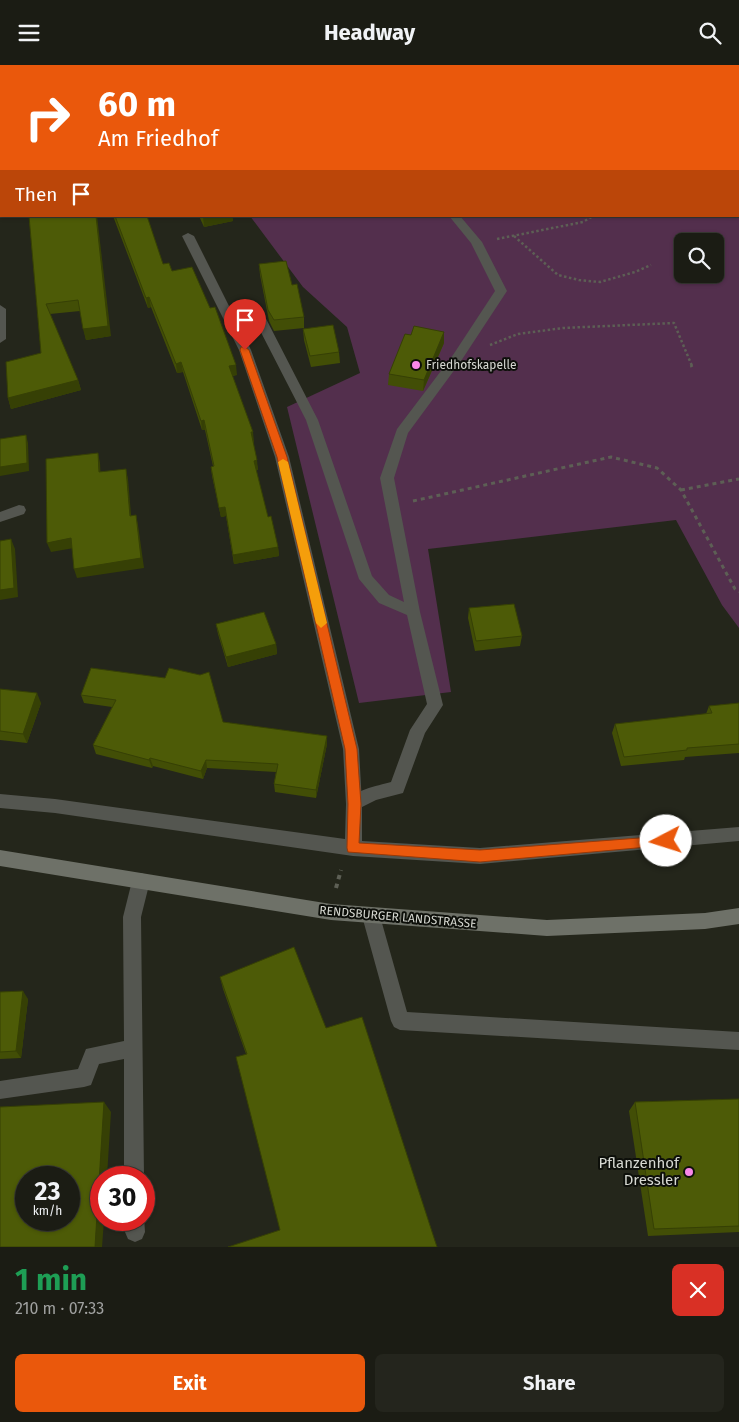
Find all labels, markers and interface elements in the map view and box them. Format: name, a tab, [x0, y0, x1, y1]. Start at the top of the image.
icon: menu	[15, 19, 43, 47]
text: Headway	[324, 19, 415, 46]
icon: search	[696, 19, 724, 47]
text: 60 m	[98, 83, 176, 125]
icon: right	[15, 85, 80, 150]
text: Am Friedhof	[98, 125, 218, 152]
icon: arrive	[67, 180, 95, 208]
text: Then	[15, 183, 57, 206]
map controls	[674, 233, 724, 283]
button: search	[674, 233, 724, 283]
pin	[224, 299, 266, 350]
icon: arrive	[231, 306, 259, 334]
place label: Friedhofskapelle	[426, 358, 516, 372]
marker: Friedhofskapelle	[410, 359, 422, 371]
position arrow	[639, 814, 691, 866]
street label: RENDSBURGER LANDSTRASSE	[319, 903, 477, 931]
place label: Pflanzenhof Dressler	[599, 1154, 680, 1189]
speed limit sign: 30	[90, 1166, 155, 1231]
marker: Pflanzenhof Dressler	[683, 1166, 695, 1178]
text: 23	[35, 1177, 60, 1207]
text: km/h	[33, 1204, 62, 1218]
text: 1 min	[15, 1262, 87, 1298]
button: close	[672, 1264, 724, 1316]
text: 210 m · 07:33	[15, 1299, 104, 1318]
button: Exit	[15, 1354, 365, 1412]
button: Share	[375, 1354, 724, 1412]

